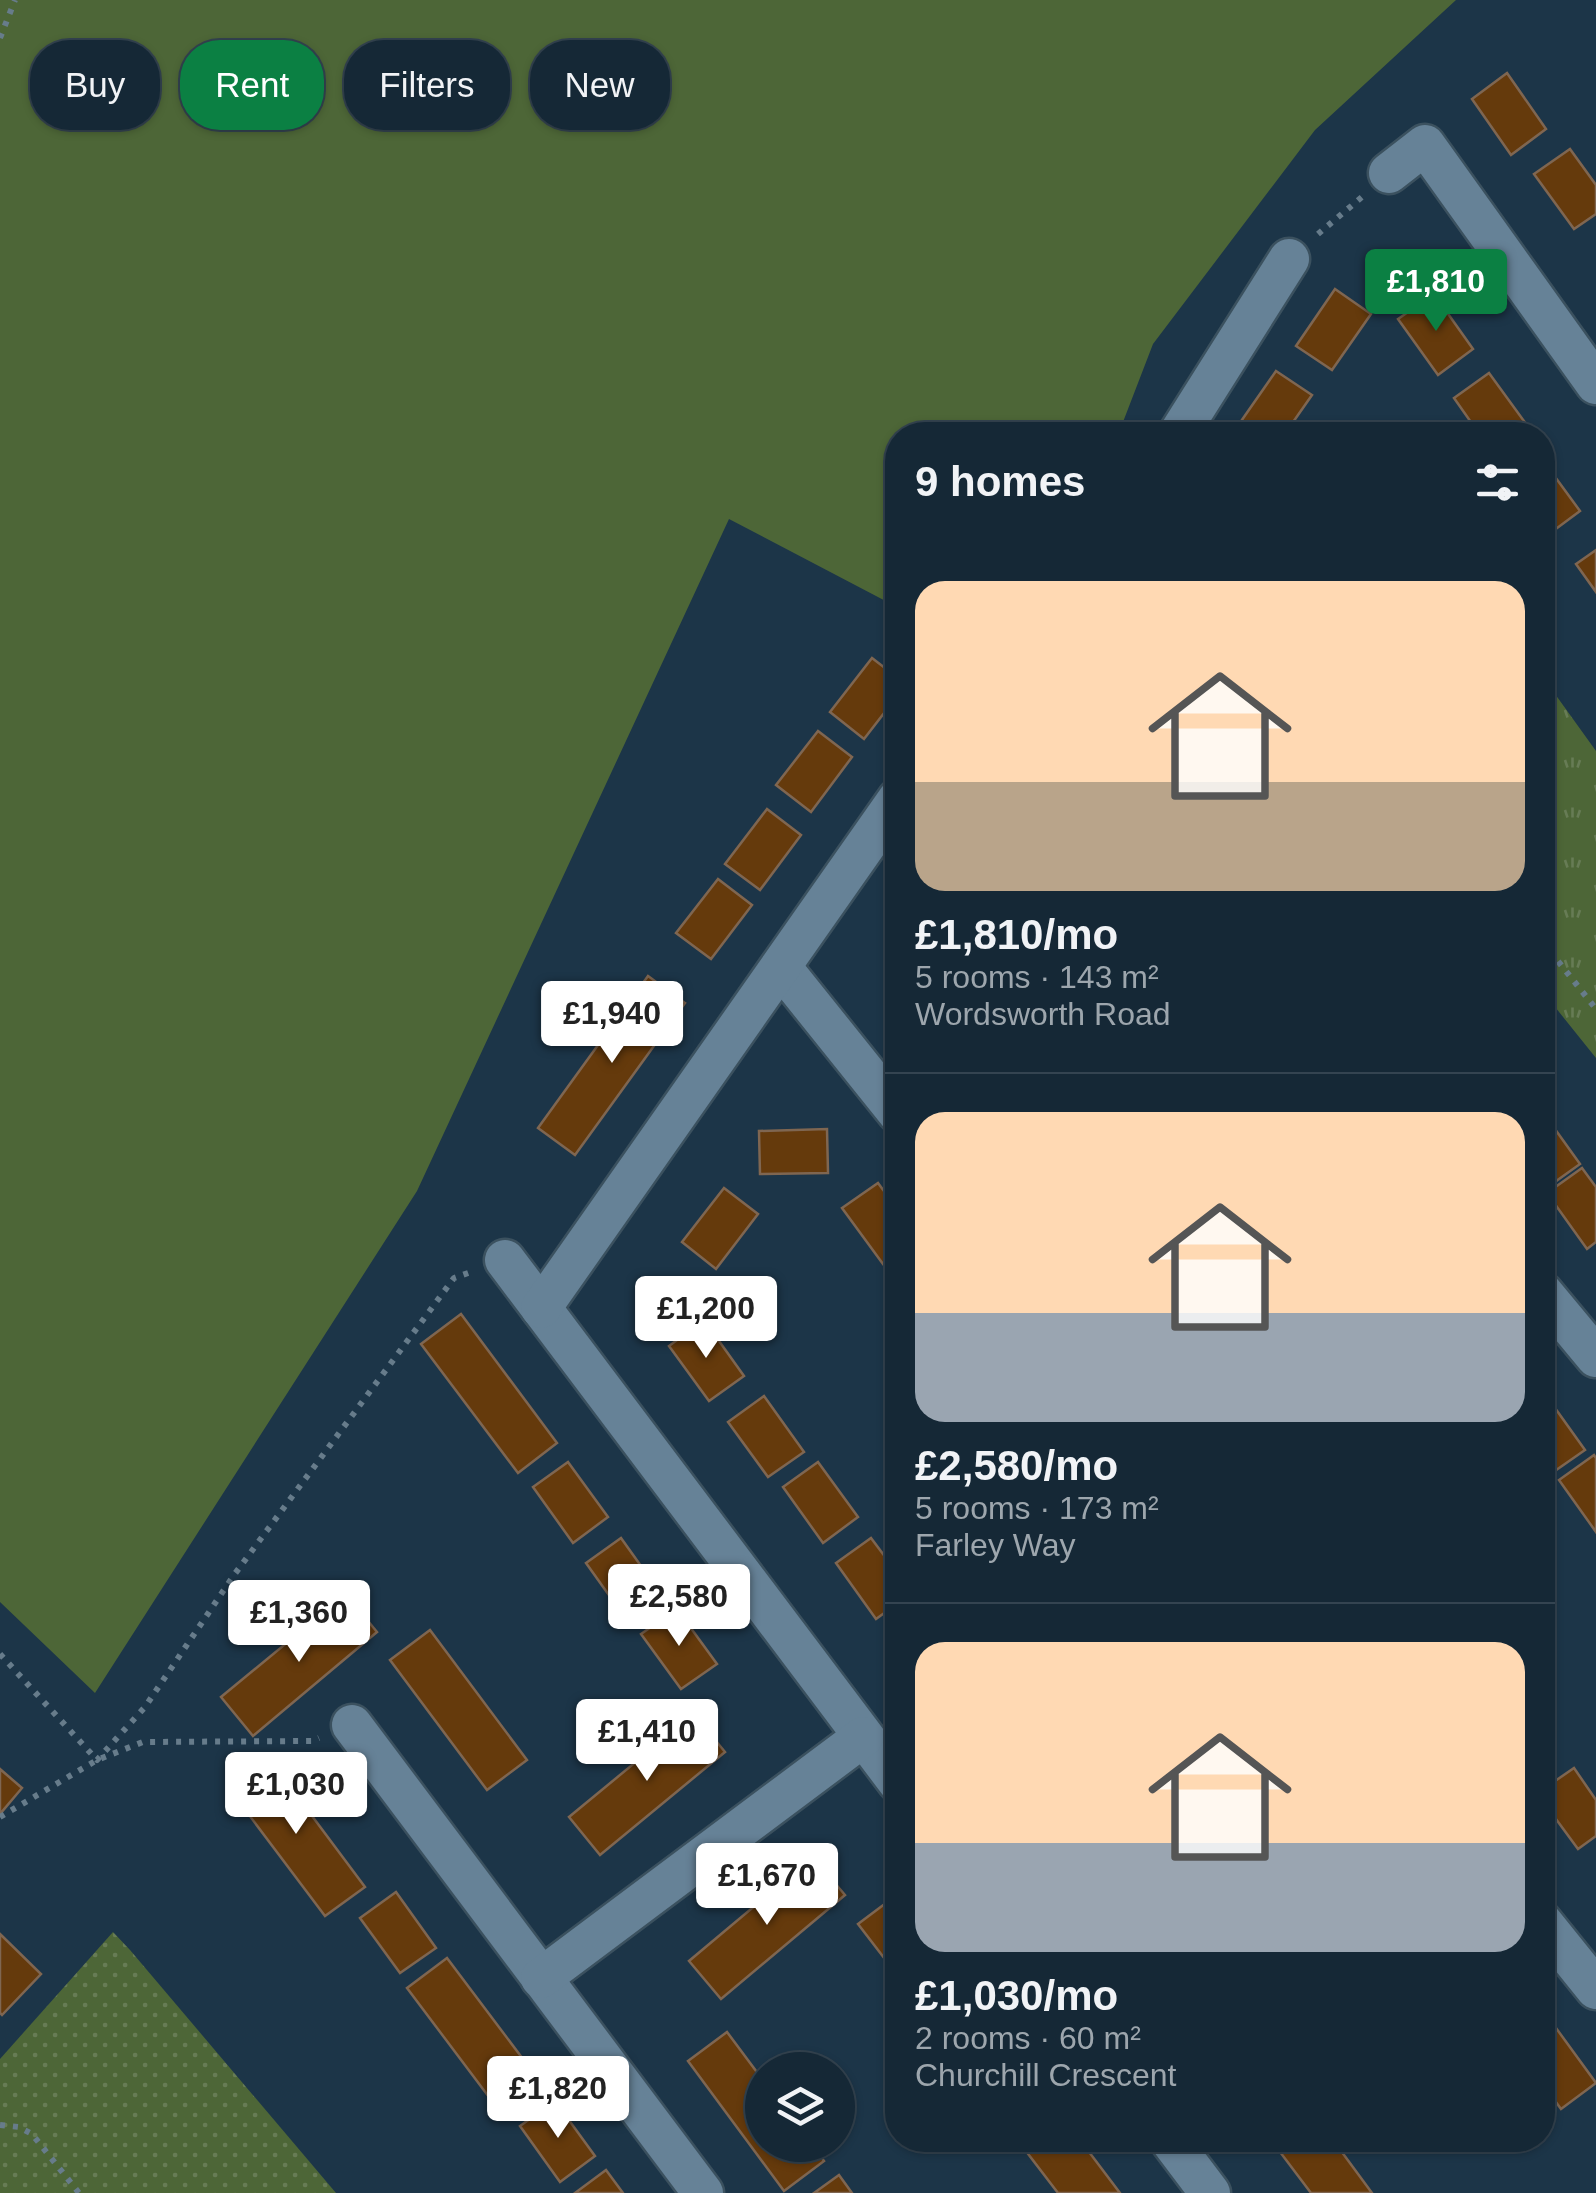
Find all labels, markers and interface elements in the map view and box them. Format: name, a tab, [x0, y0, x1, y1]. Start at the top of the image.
chip: Buy	[30, 40, 160, 130]
chip: Rent	[180, 40, 324, 130]
chip: Filters	[344, 40, 510, 130]
chip: New	[530, 40, 670, 130]
pin: £1,810	[1355, 249, 1517, 334]
text: £1,810	[1387, 263, 1485, 299]
icon: filters	[1470, 455, 1525, 510]
text: 9 homes	[915, 458, 1085, 505]
icon: home	[1130, 646, 1310, 826]
text: £1,810/mo	[915, 911, 1118, 958]
text: 5 rooms · 143 m²	[915, 959, 1159, 995]
pin: £1,940	[531, 981, 693, 1066]
text: £1,940	[563, 995, 661, 1031]
text: Wordsworth Road	[915, 996, 1171, 1032]
icon: home	[1130, 1177, 1310, 1357]
pin: £1,200	[625, 1276, 787, 1361]
text: £1,200	[657, 1290, 755, 1326]
text: £2,580/mo	[915, 1442, 1118, 1489]
text: 5 rooms · 173 m²	[915, 1490, 1159, 1526]
text: Farley Way	[915, 1527, 1076, 1563]
pin: £2,580	[598, 1564, 760, 1649]
text: £2,580	[630, 1578, 728, 1614]
pin: £1,360	[218, 1580, 380, 1665]
text: £1,360	[250, 1594, 348, 1630]
pin: £1,410	[566, 1699, 728, 1784]
icon: home	[1130, 1707, 1310, 1887]
text: £1,410	[598, 1713, 696, 1749]
pin: £1,030	[215, 1752, 377, 1837]
text: £1,030	[247, 1766, 345, 1802]
pin: £1,670	[686, 1843, 848, 1928]
text: £1,670	[718, 1857, 816, 1893]
text: £1,030/mo	[915, 1972, 1118, 2019]
text: 2 rooms · 60 m²	[915, 2020, 1141, 2056]
map controls	[745, 2052, 855, 2162]
button: layers	[745, 2052, 855, 2162]
pin: £1,820	[477, 2056, 639, 2141]
text: Churchill Crescent	[915, 2057, 1176, 2093]
text: £1,820	[509, 2070, 607, 2106]

